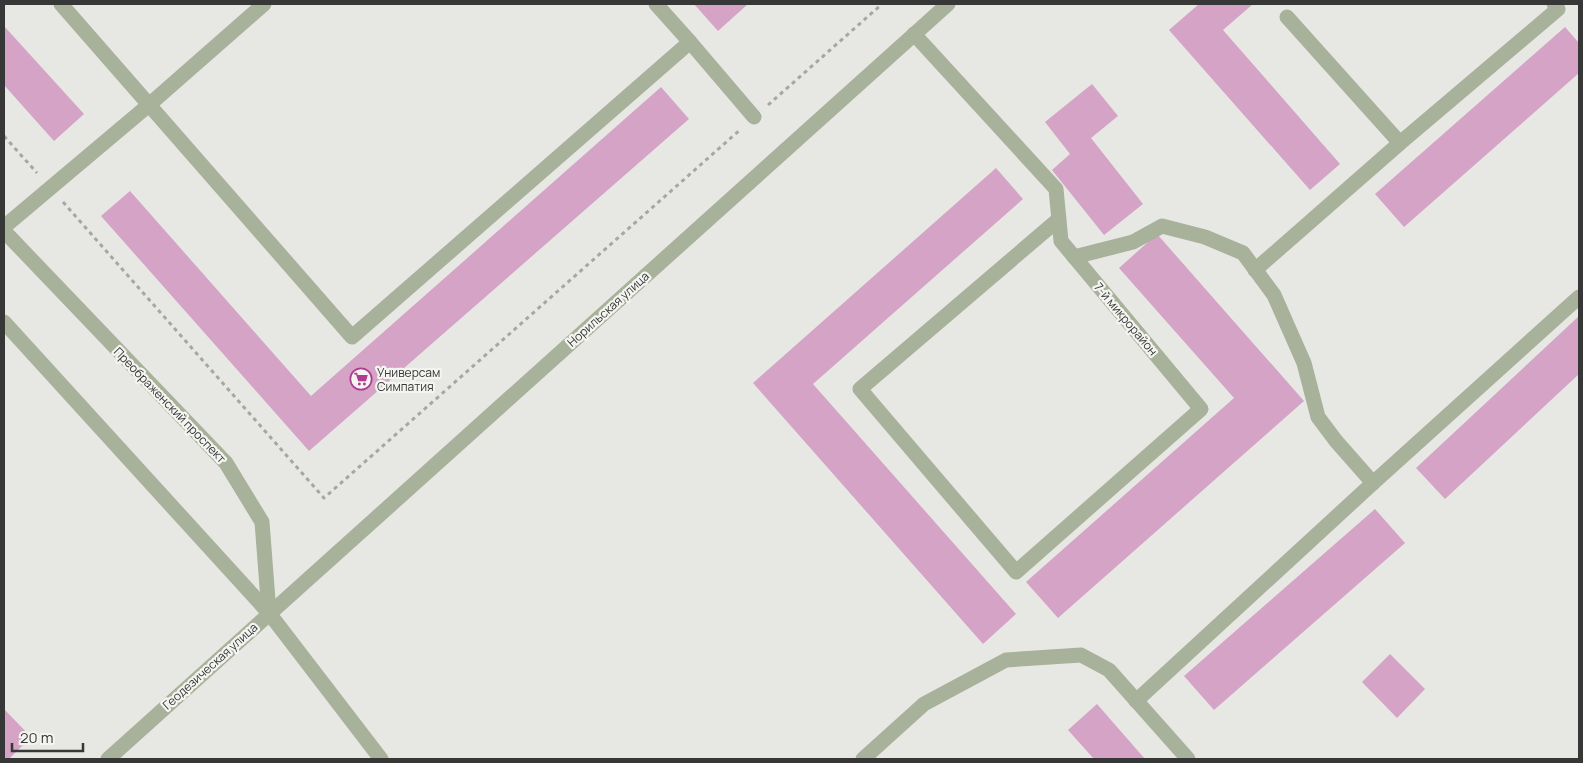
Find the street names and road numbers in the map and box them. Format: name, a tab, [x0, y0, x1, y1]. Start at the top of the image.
street label: Норильская улица	[563, 268, 653, 350]
street label: 7-й микрорайон	[1090, 279, 1162, 359]
street label: Преображенский проспект	[110, 343, 230, 467]
street label: Геодезическая улица	[159, 619, 261, 713]

